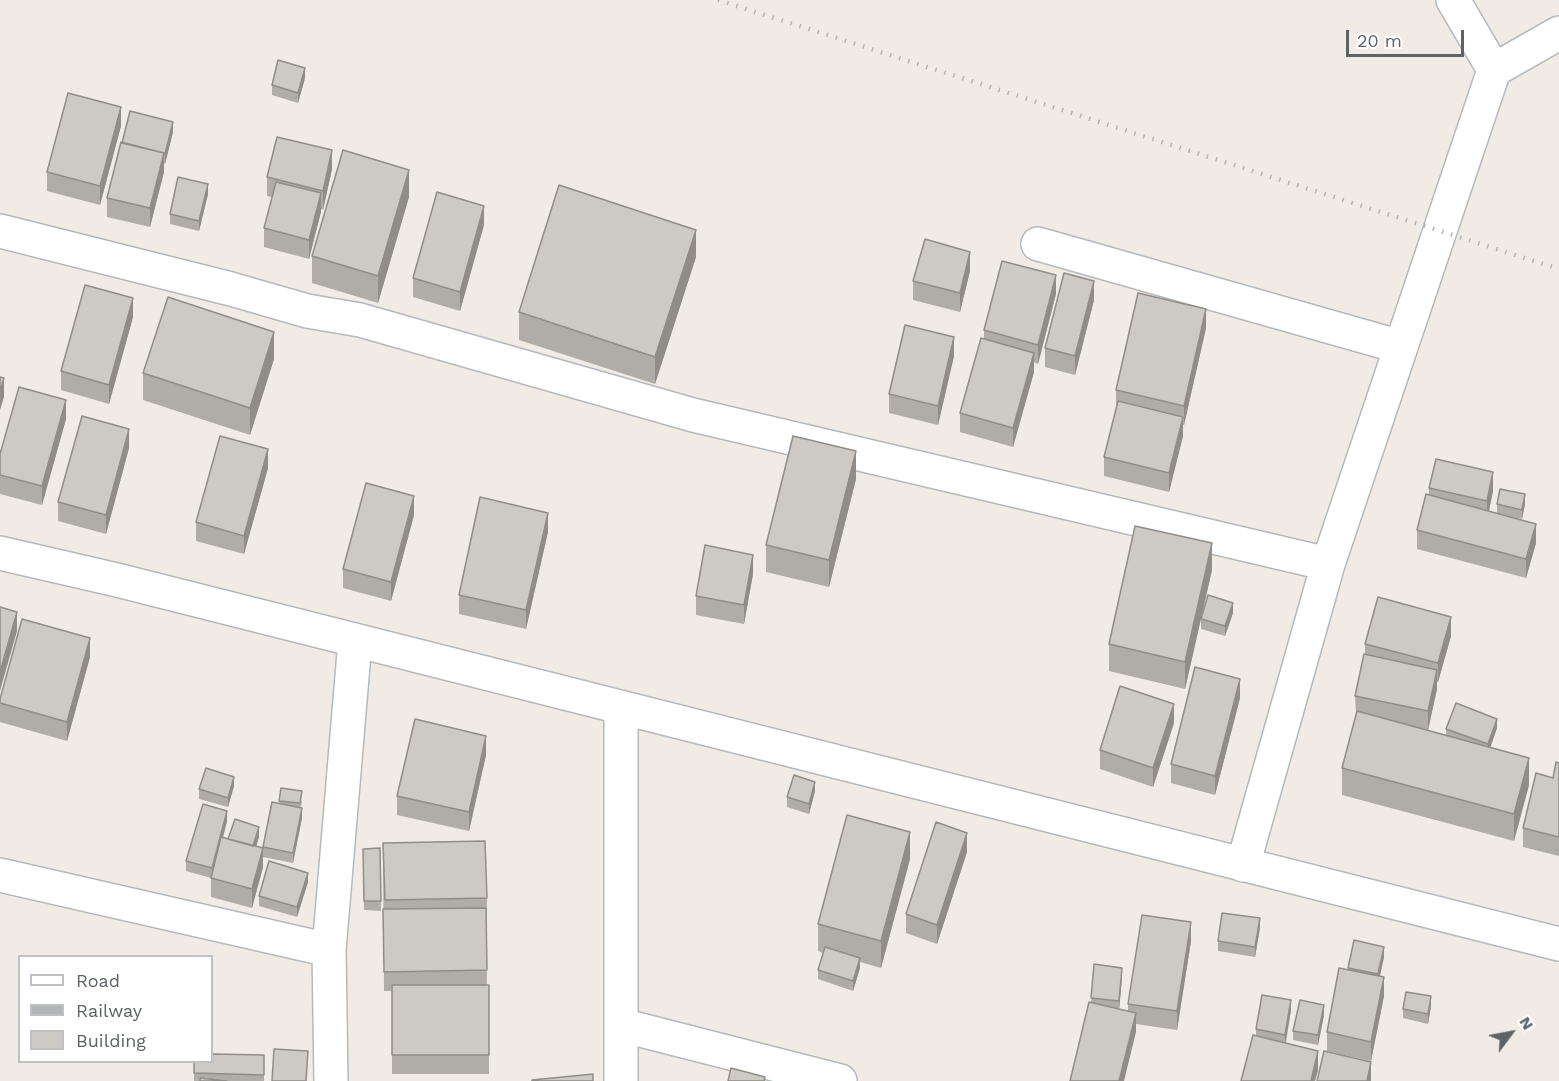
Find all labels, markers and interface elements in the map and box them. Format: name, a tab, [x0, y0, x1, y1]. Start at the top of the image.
scale bar	[1349, 18, 1468, 56]
text: 20 m	[1357, 30, 1402, 51]
legend	[18, 955, 213, 1063]
text: Road	[76, 970, 120, 991]
text: Railway	[76, 1000, 142, 1021]
north arrow	[1481, 1003, 1541, 1063]
text: N	[1515, 1013, 1538, 1033]
text: Building	[76, 1030, 146, 1051]

